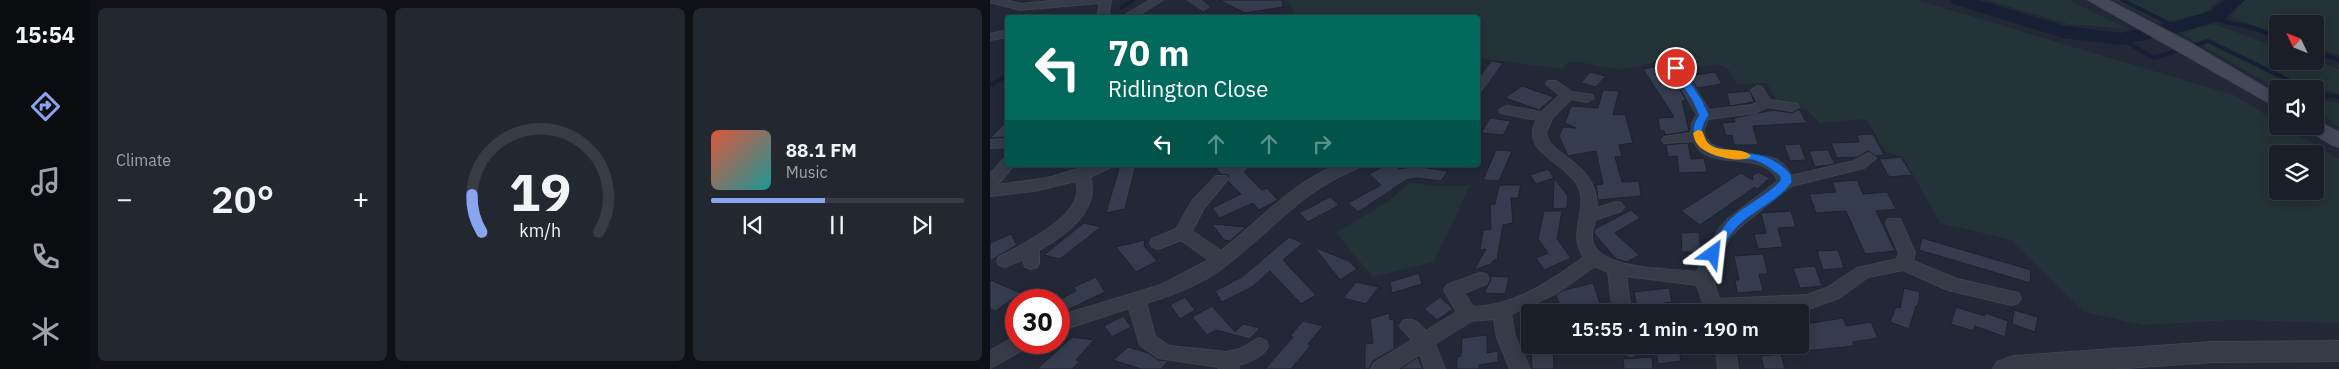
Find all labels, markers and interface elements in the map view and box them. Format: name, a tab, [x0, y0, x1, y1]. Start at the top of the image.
north arrow	[2269, 15, 2324, 70]
map controls	[2269, 15, 2324, 200]
text: 15:54	[15, 20, 75, 49]
text: 70 m	[1108, 30, 1190, 76]
icon: left	[1025, 35, 1090, 100]
pin	[1655, 47, 1697, 89]
icon: arrive	[1662, 54, 1690, 82]
text: Ridlington Close	[1108, 74, 1268, 103]
button: sound	[2269, 80, 2324, 135]
icon: directions	[28, 89, 63, 124]
icon: left	[1149, 130, 1177, 158]
icon: ahead	[1202, 130, 1230, 158]
icon: ahead	[1255, 130, 1283, 158]
icon: right	[1308, 130, 1336, 158]
text: 88.1 FM	[786, 138, 857, 162]
button: layers	[2269, 145, 2324, 200]
text: Climate	[116, 150, 171, 170]
text: 19	[509, 158, 571, 225]
text: Music	[786, 162, 828, 182]
icon: music	[28, 164, 63, 199]
text: 20°	[211, 174, 274, 223]
text: −	[116, 180, 133, 217]
text: +	[353, 180, 369, 217]
icon: previous	[739, 211, 767, 239]
icon: pause	[823, 211, 851, 239]
icon: next	[908, 211, 936, 239]
text: km/h	[519, 219, 561, 242]
position arrow	[1686, 227, 1738, 279]
icon: phone	[28, 239, 63, 274]
speed limit sign: 30	[1005, 289, 1070, 354]
icon: climate	[28, 314, 63, 349]
text: 15:55 · 1 min · 190 m	[1571, 317, 1759, 341]

